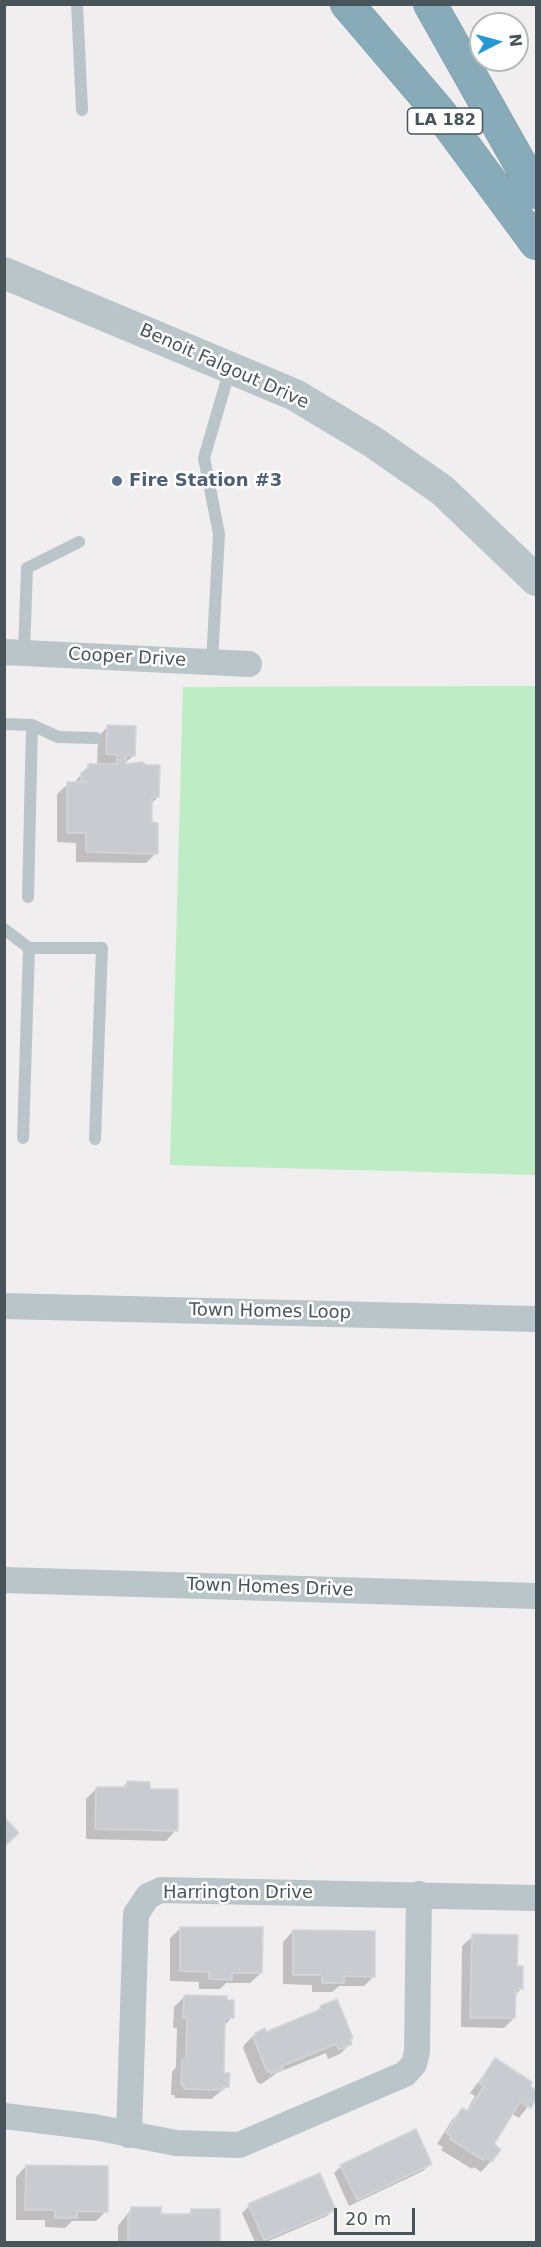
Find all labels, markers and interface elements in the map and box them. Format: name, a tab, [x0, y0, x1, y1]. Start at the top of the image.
north arrow	[469, 12, 529, 72]
text: N	[505, 33, 526, 48]
road number: LA 182	[408, 108, 482, 134]
street label: Benoit Falgout Drive	[136, 320, 312, 414]
place label: Fire Station #3	[129, 470, 282, 492]
marker: Fire Station #3	[110, 474, 124, 488]
street label: Cooper Drive	[67, 644, 187, 672]
street label: Town Homes Loop	[189, 1300, 351, 1324]
street label: Town Homes Drive	[186, 1574, 354, 1602]
street label: Harrington Drive	[163, 1882, 313, 1904]
scale bar	[337, 2196, 418, 2234]
text: 20 m	[345, 2208, 391, 2229]

